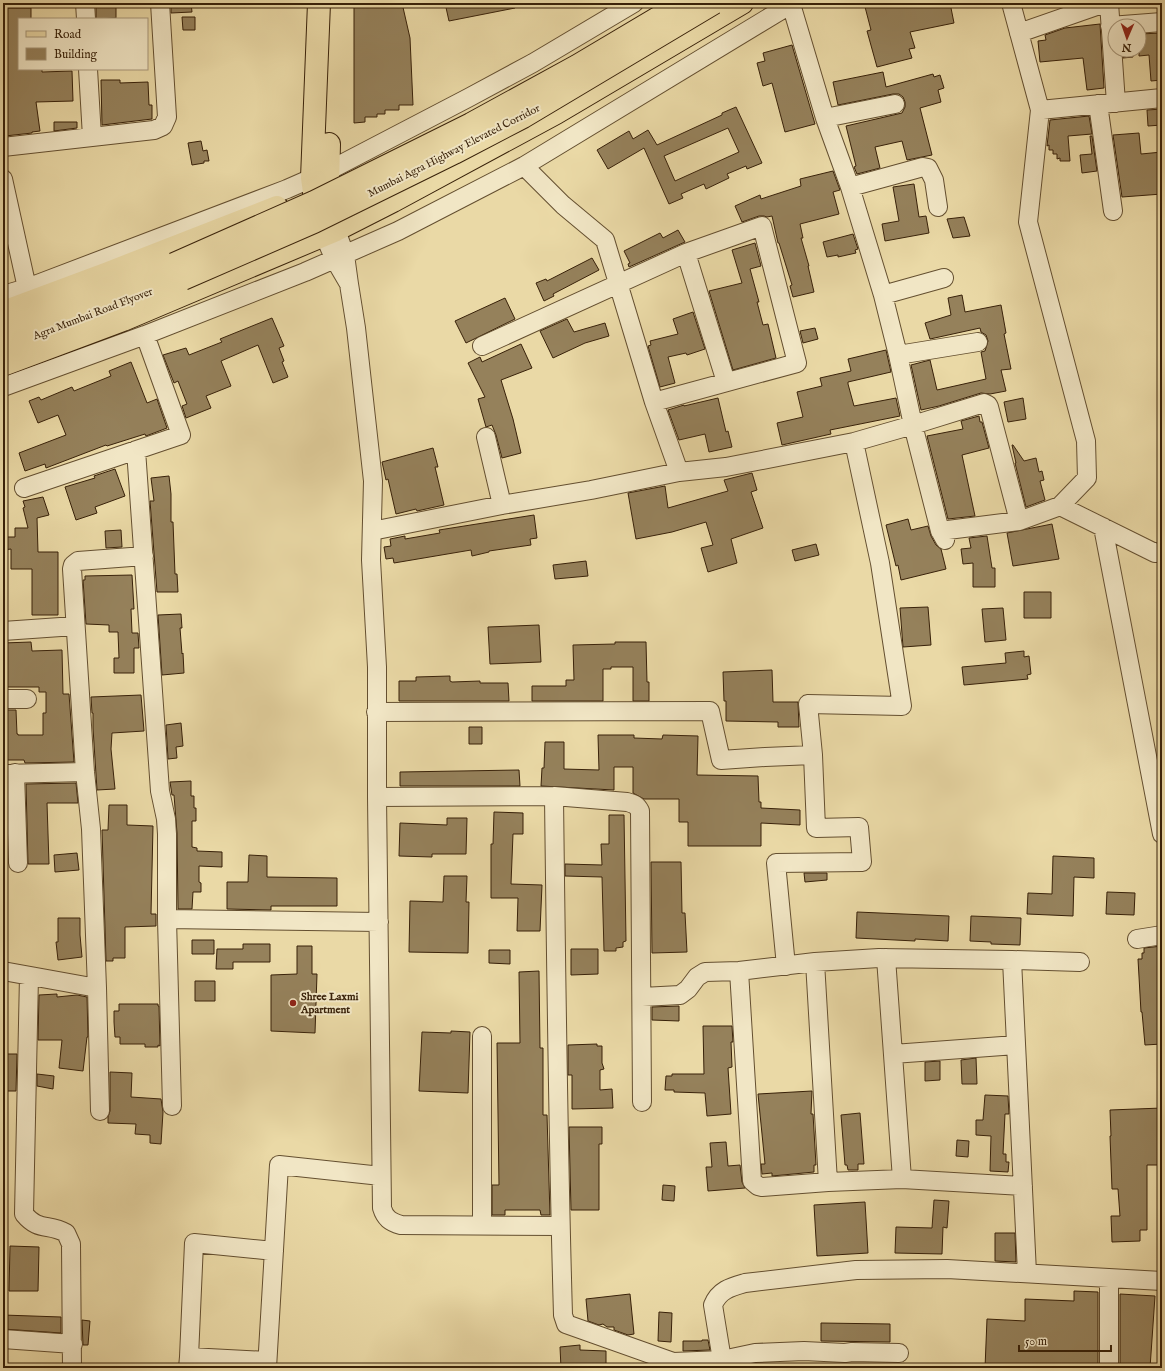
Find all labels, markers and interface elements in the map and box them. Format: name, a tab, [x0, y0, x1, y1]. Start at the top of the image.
legend	[18, 18, 148, 70]
north arrow	[1107, 18, 1147, 58]
text: Road	[54, 27, 82, 42]
text: N	[1121, 40, 1133, 54]
text: Building	[54, 47, 98, 62]
street label: Mumbai Agra Highway Elevated Corridor	[365, 101, 543, 201]
street label: Agra Mumbai Road Flyover	[30, 285, 155, 344]
place label: Shree Laxmi Apartment	[300, 990, 358, 1017]
marker: Shree Laxmi Apartment	[288, 998, 298, 1008]
scale bar	[1019, 1327, 1111, 1353]
text: 50 m	[1025, 1334, 1047, 1349]

